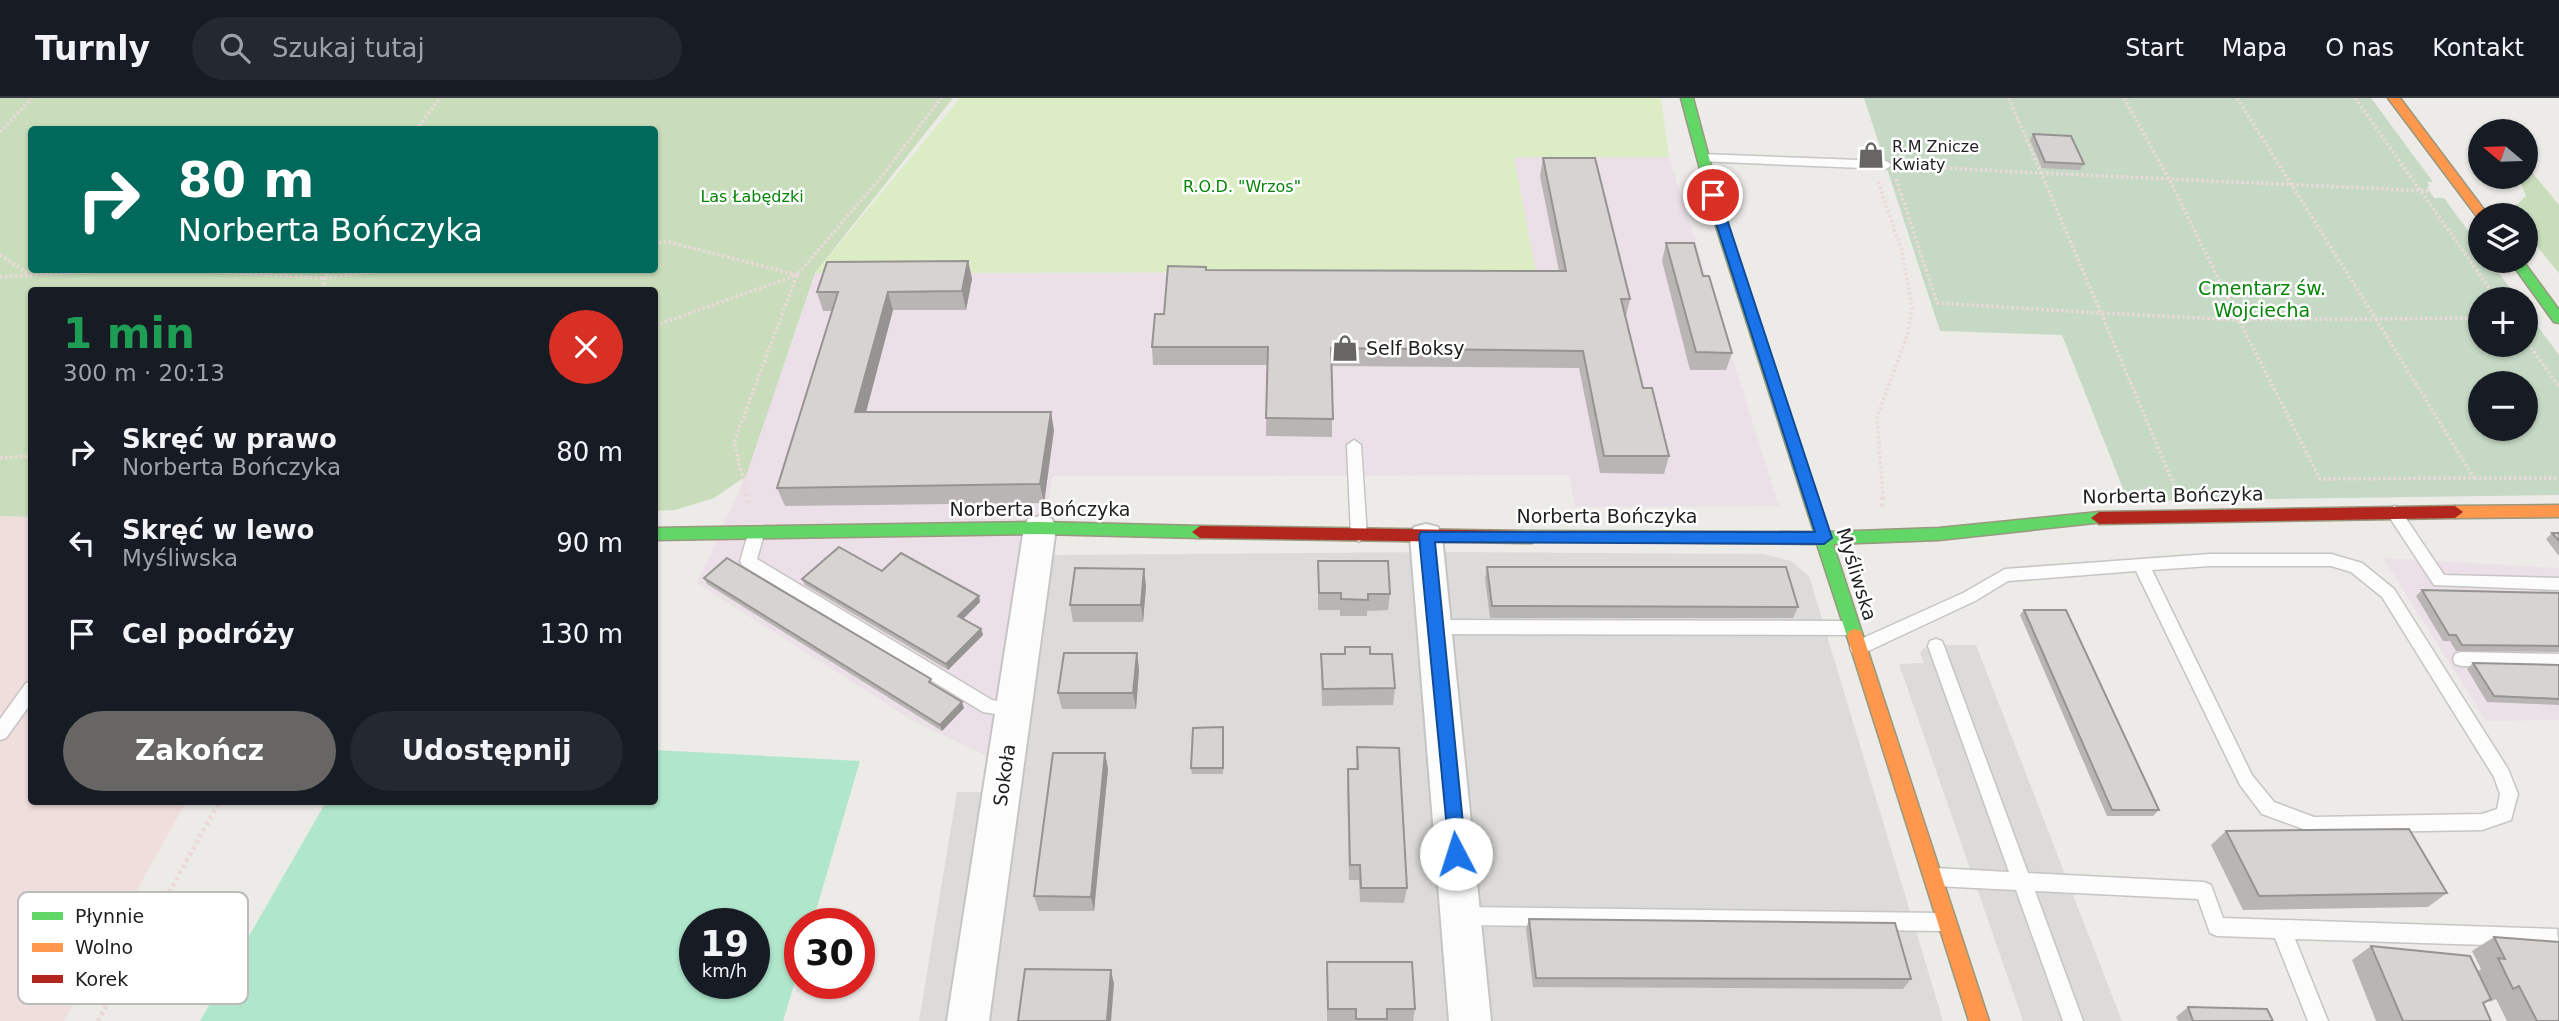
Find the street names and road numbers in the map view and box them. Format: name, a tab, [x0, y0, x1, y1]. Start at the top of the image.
street label: Norberta Bończyka	[2082, 482, 2264, 508]
street label: Norberta Bończyka	[949, 498, 1131, 520]
street label: Norberta Bończyka	[1516, 505, 1698, 527]
street label: Myśliwska	[1832, 525, 1882, 623]
street label: Sokoła	[989, 742, 1019, 808]

